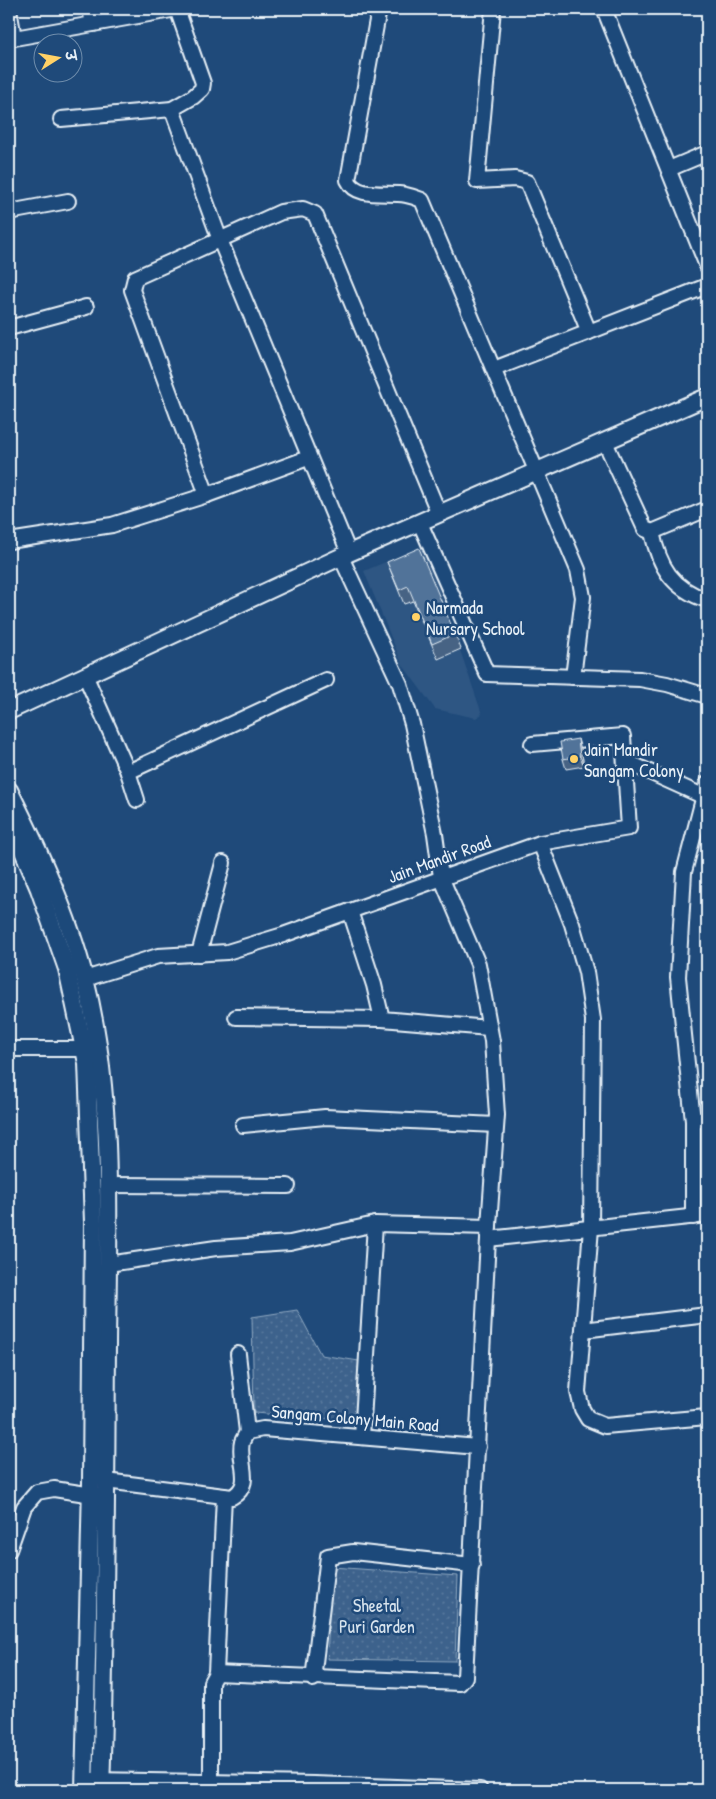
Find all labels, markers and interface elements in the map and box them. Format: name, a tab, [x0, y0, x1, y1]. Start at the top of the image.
north arrow	[32, 32, 82, 82]
text: उ	[61, 47, 82, 63]
place label: Narmada Nursary School	[426, 595, 525, 641]
marker: Narmada Nursary School	[410, 611, 422, 623]
place label: Jain Mandir Sangam Colony	[584, 737, 684, 783]
marker: Jain Mandir Sangam Colony	[568, 753, 580, 765]
street label: Jain Mandir Road	[384, 829, 494, 889]
street label: Sangam Colony Main Road	[270, 1398, 440, 1438]
park label: Sheetal Puri Garden	[339, 1593, 415, 1639]

